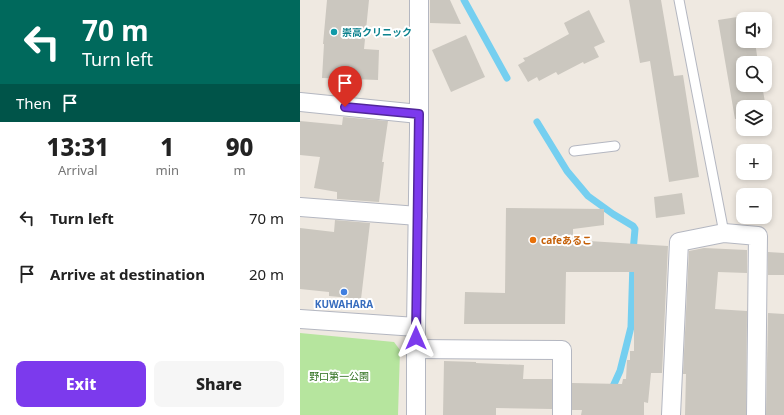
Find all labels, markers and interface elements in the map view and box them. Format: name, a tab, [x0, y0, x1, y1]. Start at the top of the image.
text: 70 m	[82, 11, 149, 49]
map controls	[736, 12, 772, 224]
button: sound	[736, 12, 772, 48]
icon: left	[16, 16, 68, 68]
place label: 崇高クリニック	[342, 25, 412, 39]
marker: 崇高クリニック	[329, 27, 339, 37]
text: Turn left	[82, 47, 153, 71]
button: search	[736, 56, 772, 92]
pin	[328, 66, 362, 107]
icon: arrive	[334, 72, 356, 94]
icon: arrive	[59, 92, 81, 114]
text: Then	[16, 93, 51, 113]
button: layers	[736, 100, 772, 136]
text: 13:31	[47, 130, 109, 163]
text: 1	[160, 130, 174, 163]
text: 90	[226, 130, 253, 163]
button: +	[736, 144, 772, 180]
text: Arrival	[58, 161, 98, 179]
text: min	[156, 161, 179, 179]
text: m	[233, 161, 246, 179]
button: −	[736, 188, 772, 224]
icon: left	[16, 207, 38, 229]
text: Turn left	[50, 208, 114, 228]
text: 70 m	[249, 208, 284, 228]
place label: cafeあるこ	[541, 233, 592, 247]
marker: cafeあるこ	[528, 235, 538, 245]
icon: arrive	[16, 263, 38, 285]
text: Arrive at destination	[50, 264, 205, 284]
text: 20 m	[249, 264, 284, 284]
marker: KUWAHARA	[339, 287, 349, 297]
place label: KUWAHARA	[315, 297, 373, 311]
position arrow	[395, 317, 437, 359]
button: Exit	[16, 361, 146, 407]
button: Share	[154, 361, 284, 407]
park label: 野口第一公園	[309, 369, 369, 383]

